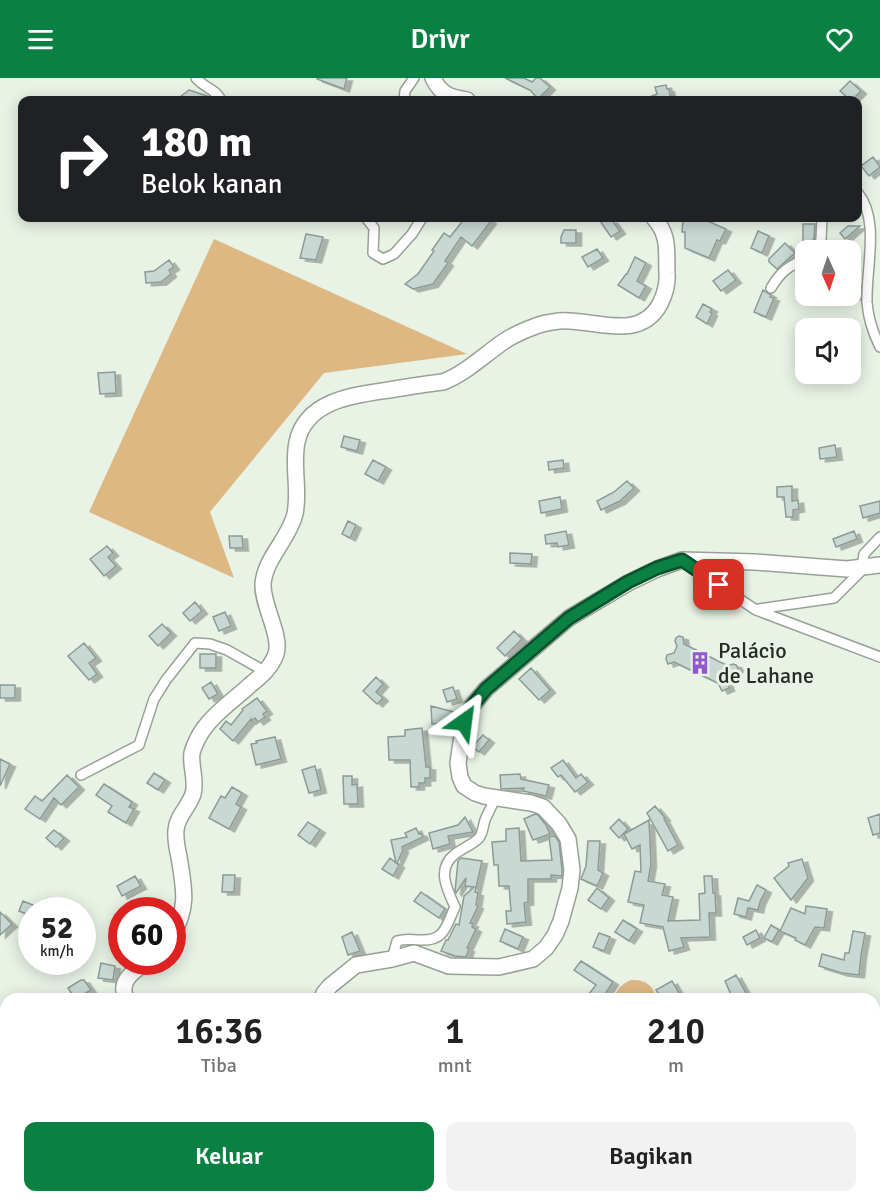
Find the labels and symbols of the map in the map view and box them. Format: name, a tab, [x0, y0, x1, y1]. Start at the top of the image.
north arrow	[795, 240, 861, 306]
pin	[693, 559, 744, 610]
place label: Palácio de Lahane	[718, 637, 814, 689]
building icon: Palácio de Lahane	[687, 650, 713, 676]
position arrow	[432, 690, 496, 754]
speed limit sign: 60	[108, 897, 186, 975]

